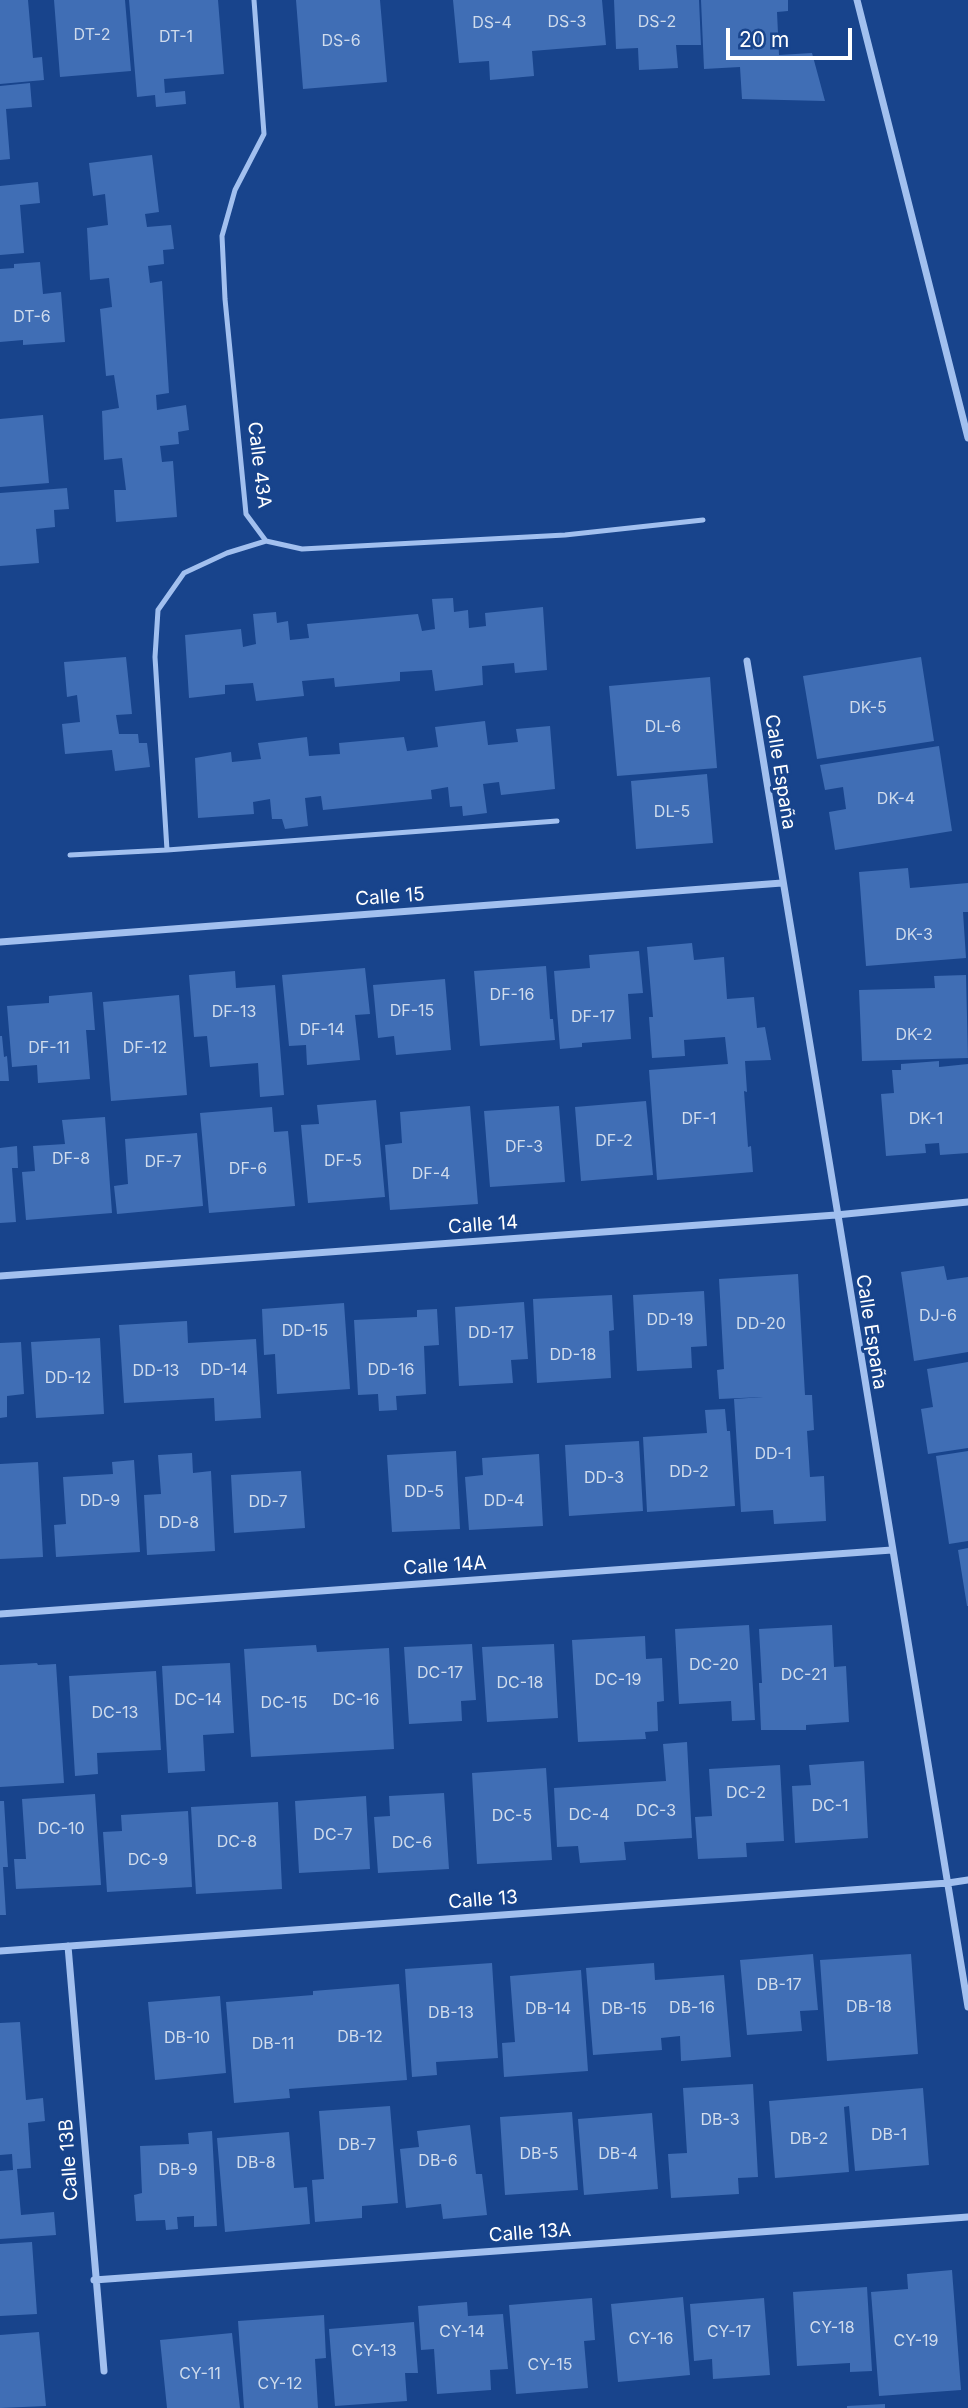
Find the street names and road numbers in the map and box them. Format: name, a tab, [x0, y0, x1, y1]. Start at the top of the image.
street label: Calle 43A	[242, 420, 276, 510]
street label: Calle España	[760, 713, 800, 831]
street label: Calle 15	[355, 883, 425, 911]
street label: Calle 14	[447, 1211, 519, 1239]
street label: Calle España	[851, 1273, 891, 1391]
street label: Calle 14A	[403, 1552, 487, 1580]
street label: Calle 13	[447, 1886, 519, 1914]
street label: Calle 13B	[55, 2118, 83, 2202]
street label: Calle 13A	[488, 2219, 572, 2247]

